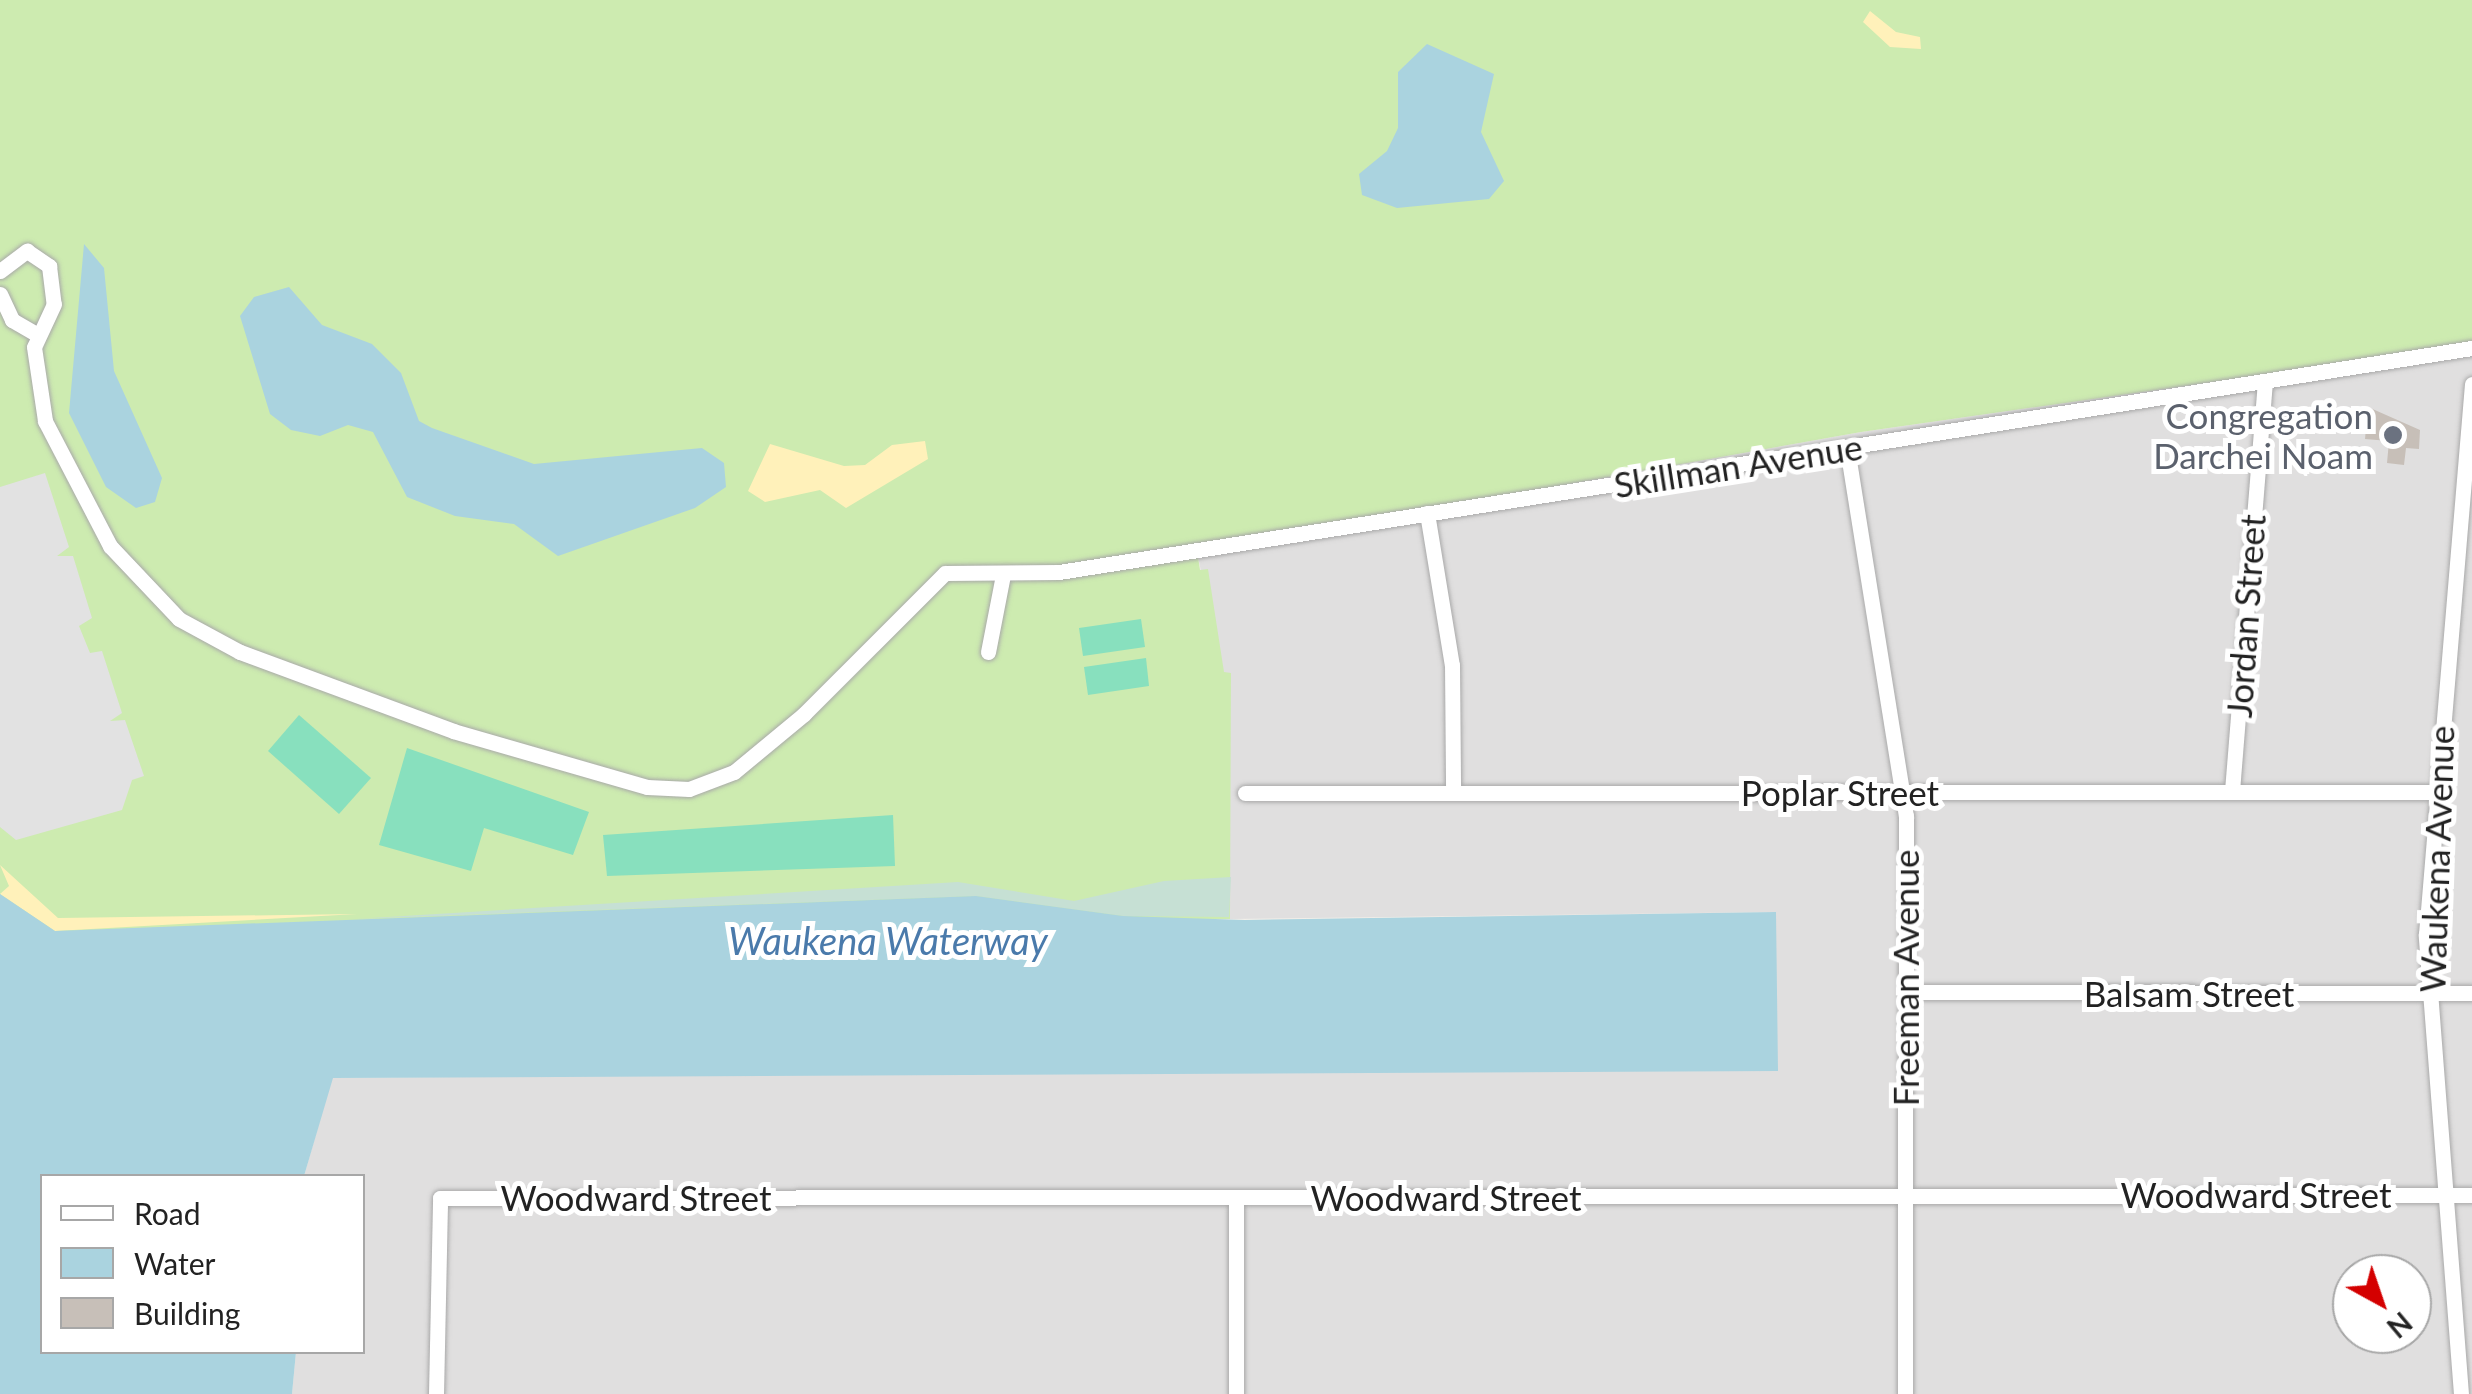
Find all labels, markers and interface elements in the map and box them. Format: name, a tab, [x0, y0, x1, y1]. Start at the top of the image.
place label: Congregation Darchei Noam	[2153, 394, 2373, 476]
marker: Congregation Darchei Noam	[2382, 424, 2404, 446]
street label: Skillman Avenue	[1610, 425, 1866, 505]
street label: Jordan Street	[2217, 513, 2273, 719]
street label: Waukena Avenue	[2410, 724, 2462, 994]
street label: Poplar Street	[1740, 771, 1940, 813]
street label: Freeman Avenue	[1884, 849, 1926, 1107]
water label: Waukena Waterway	[728, 918, 1048, 964]
street label: Balsam Street	[2084, 972, 2294, 1014]
street label: Woodward Street	[2120, 1173, 2392, 1215]
legend	[40, 1174, 365, 1354]
street label: Woodward Street	[500, 1176, 772, 1218]
street label: Woodward Street	[1310, 1176, 1582, 1218]
text: Road	[134, 1195, 201, 1231]
text: Water	[134, 1245, 216, 1281]
north arrow	[2332, 1254, 2432, 1354]
text: Building	[134, 1295, 240, 1331]
text: N	[2381, 1305, 2419, 1345]

